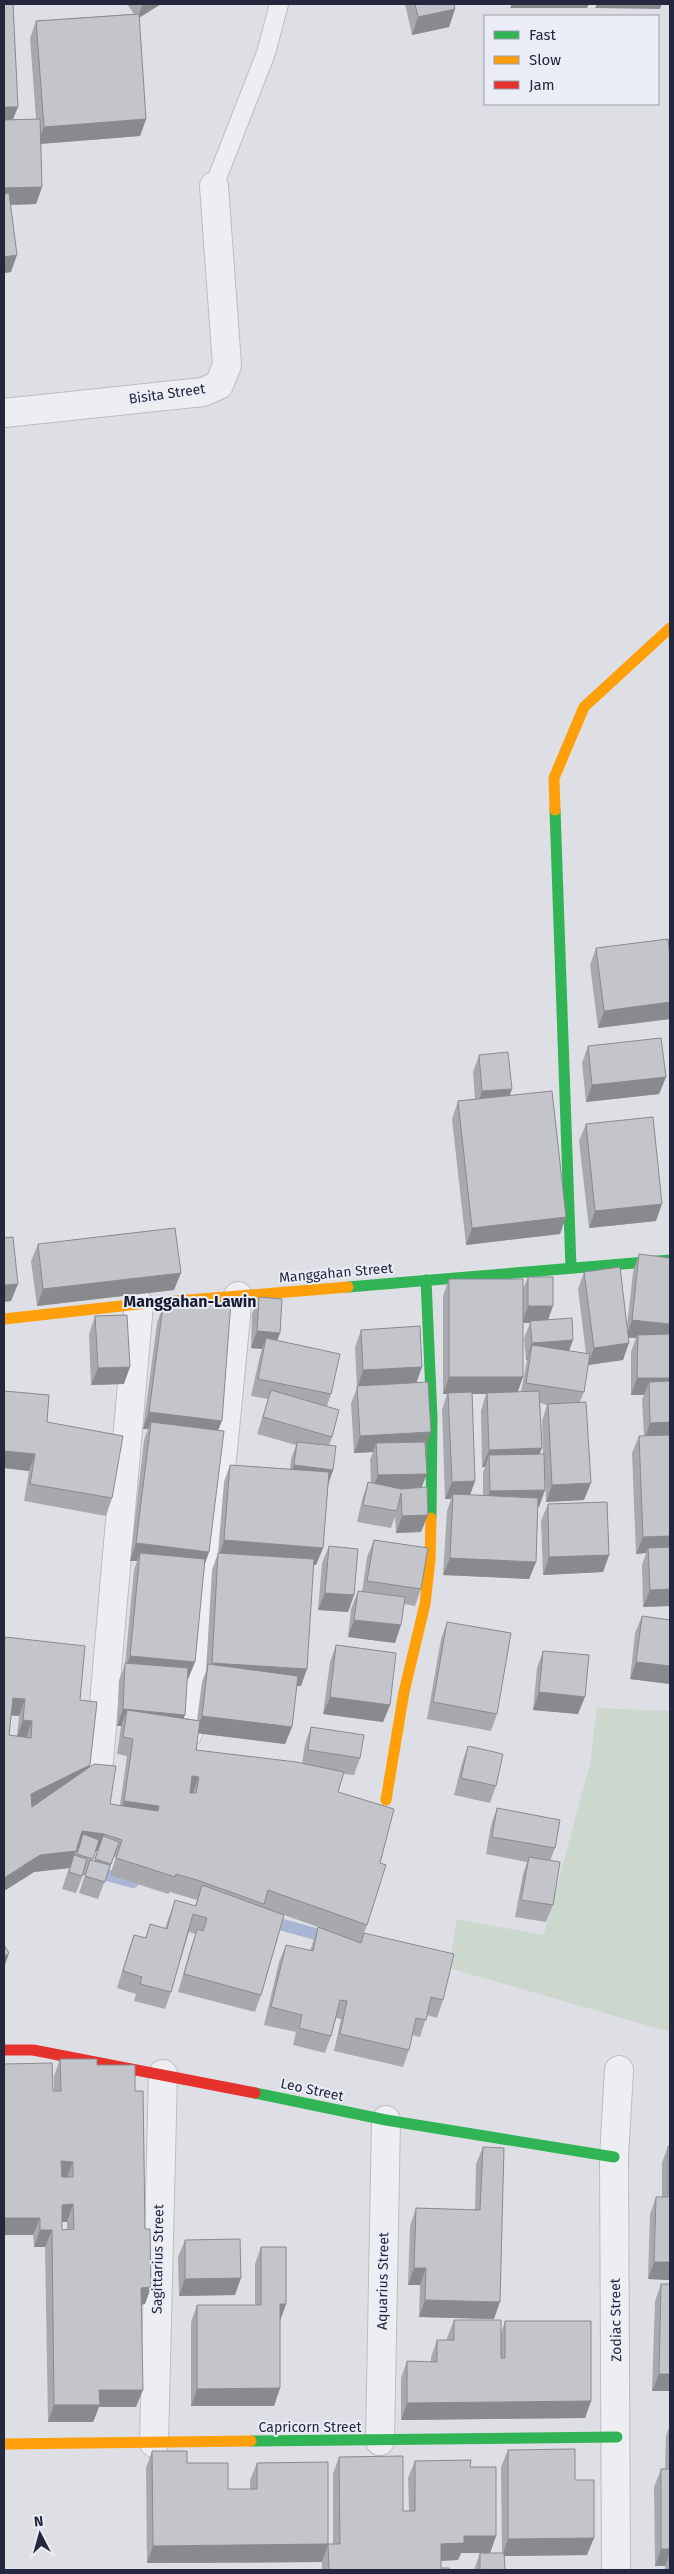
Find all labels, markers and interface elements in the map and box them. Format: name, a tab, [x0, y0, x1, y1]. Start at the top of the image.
legend	[484, 15, 659, 105]
text: Fast	[529, 26, 556, 44]
text: Slow	[529, 51, 561, 69]
text: Jam	[529, 76, 555, 94]
street label: Bisita Street	[128, 380, 207, 408]
street label: Manggahan Street	[278, 1259, 395, 1286]
district label: Manggahan-Lawin	[124, 1292, 256, 1311]
street label: Leo Street	[279, 2075, 346, 2105]
street label: Sagittarius Street	[149, 2203, 167, 2314]
street label: Aquarius Street	[374, 2231, 392, 2330]
street label: Zodiac Street	[607, 2277, 625, 2362]
street label: Capricorn Street	[259, 2419, 362, 2436]
north arrow	[15, 2509, 65, 2559]
text: N	[33, 2513, 44, 2531]

